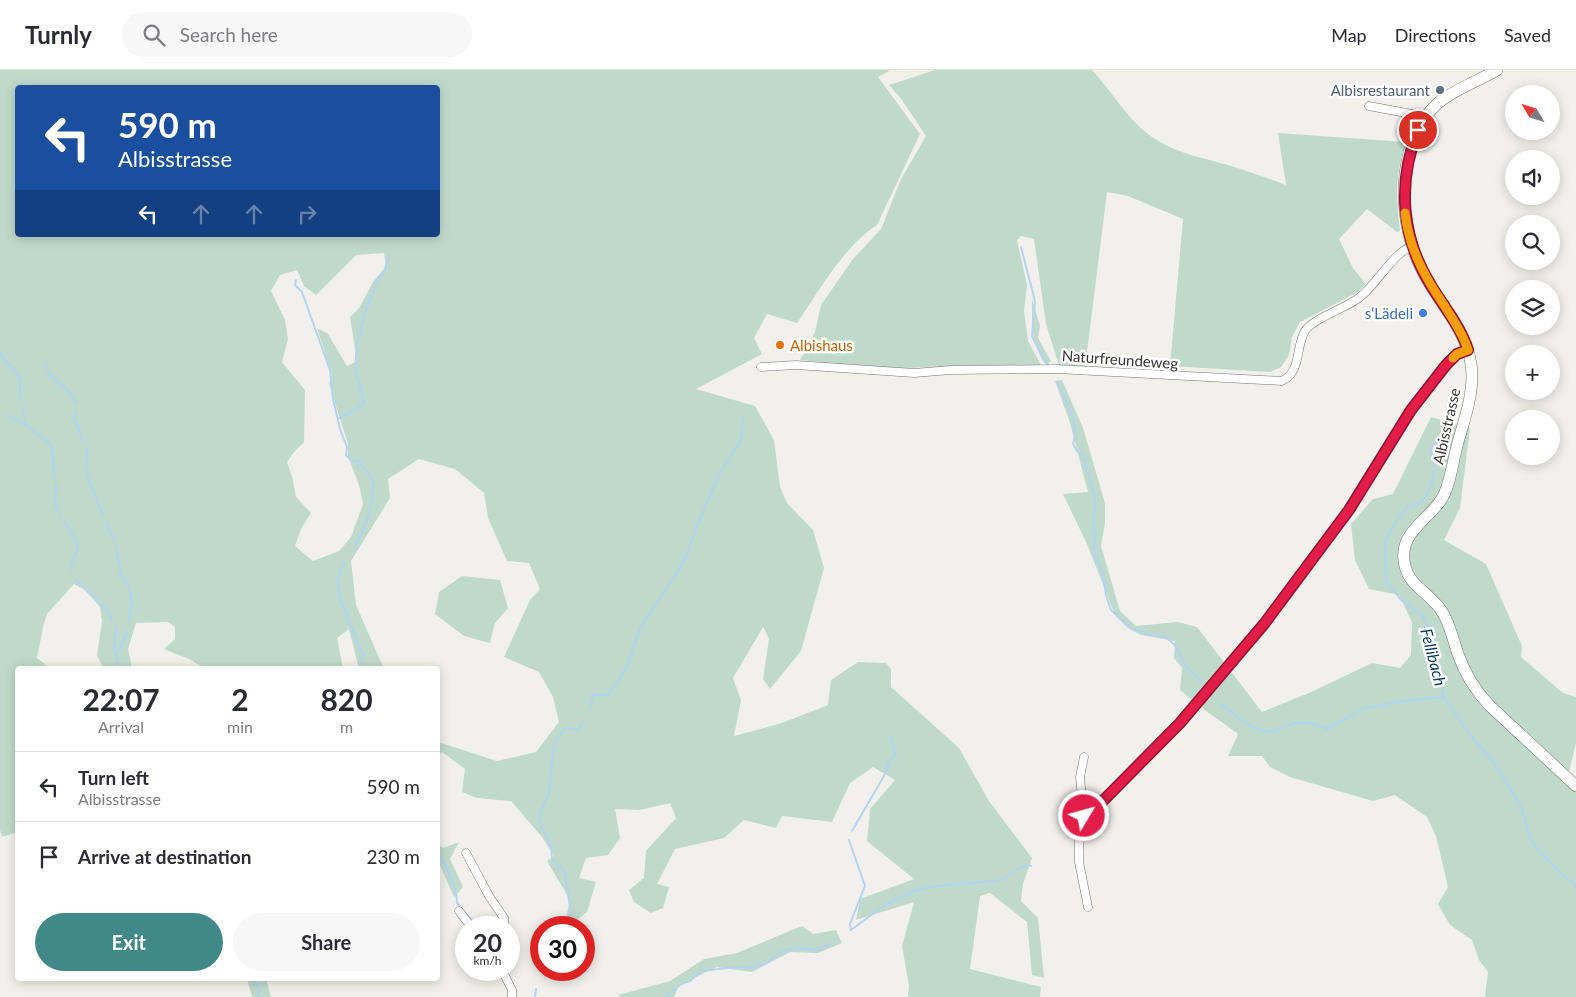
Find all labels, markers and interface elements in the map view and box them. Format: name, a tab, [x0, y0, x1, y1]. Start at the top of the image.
search box	[122, 12, 472, 57]
text: Turnly	[25, 20, 92, 49]
icon: search	[140, 21, 168, 49]
text: Search here	[180, 23, 278, 46]
text: Map	[1331, 24, 1367, 46]
text: Directions	[1395, 24, 1476, 46]
text: Saved	[1504, 24, 1551, 46]
place label: Albisrestaurant	[1331, 81, 1431, 99]
marker: Albisrestaurant	[1434, 84, 1446, 96]
north arrow	[1505, 85, 1560, 140]
map controls	[1505, 85, 1560, 465]
text: 590 m	[118, 103, 217, 145]
icon: left	[35, 105, 100, 170]
pin	[1397, 109, 1439, 151]
icon: arrive	[1404, 116, 1432, 144]
text: Albisstrasse	[118, 145, 232, 172]
button: sound	[1505, 150, 1560, 205]
icon: left	[134, 200, 162, 228]
icon: ahead	[187, 200, 215, 228]
icon: ahead	[240, 200, 268, 228]
icon: right	[293, 200, 321, 228]
button: search	[1505, 215, 1560, 270]
button: layers	[1505, 280, 1560, 335]
place label: s‘Lädeli	[1365, 304, 1413, 322]
marker: s‘Lädeli	[1417, 307, 1429, 319]
place label: Albishaus	[790, 336, 853, 354]
marker: Albishaus	[774, 339, 786, 351]
button: +	[1505, 345, 1560, 400]
street label: Naturfreundeweg	[1061, 346, 1179, 372]
street label: Albisstrasse	[1428, 386, 1464, 466]
button: −	[1505, 410, 1560, 465]
water label: Fellibach	[1417, 626, 1451, 688]
text: 22:07	[82, 681, 160, 717]
text: 2	[231, 681, 249, 717]
text: 820	[320, 681, 373, 717]
text: Arrival	[98, 717, 144, 736]
text: min	[227, 717, 253, 736]
text: m	[340, 717, 353, 736]
text: Turn left	[78, 766, 149, 789]
icon: left	[35, 773, 63, 801]
text: 590 m	[366, 775, 420, 798]
text: Albisstrasse	[78, 789, 161, 808]
position arrow	[1057, 789, 1109, 841]
icon: arrive	[35, 843, 63, 871]
text: Arrive at destination	[78, 845, 251, 868]
text: 230 m	[366, 845, 420, 868]
button: Exit	[35, 913, 223, 971]
button: Share	[233, 913, 420, 971]
speed limit sign: 30	[530, 916, 595, 981]
text: 20	[473, 927, 502, 957]
text: km/h	[473, 953, 502, 968]

